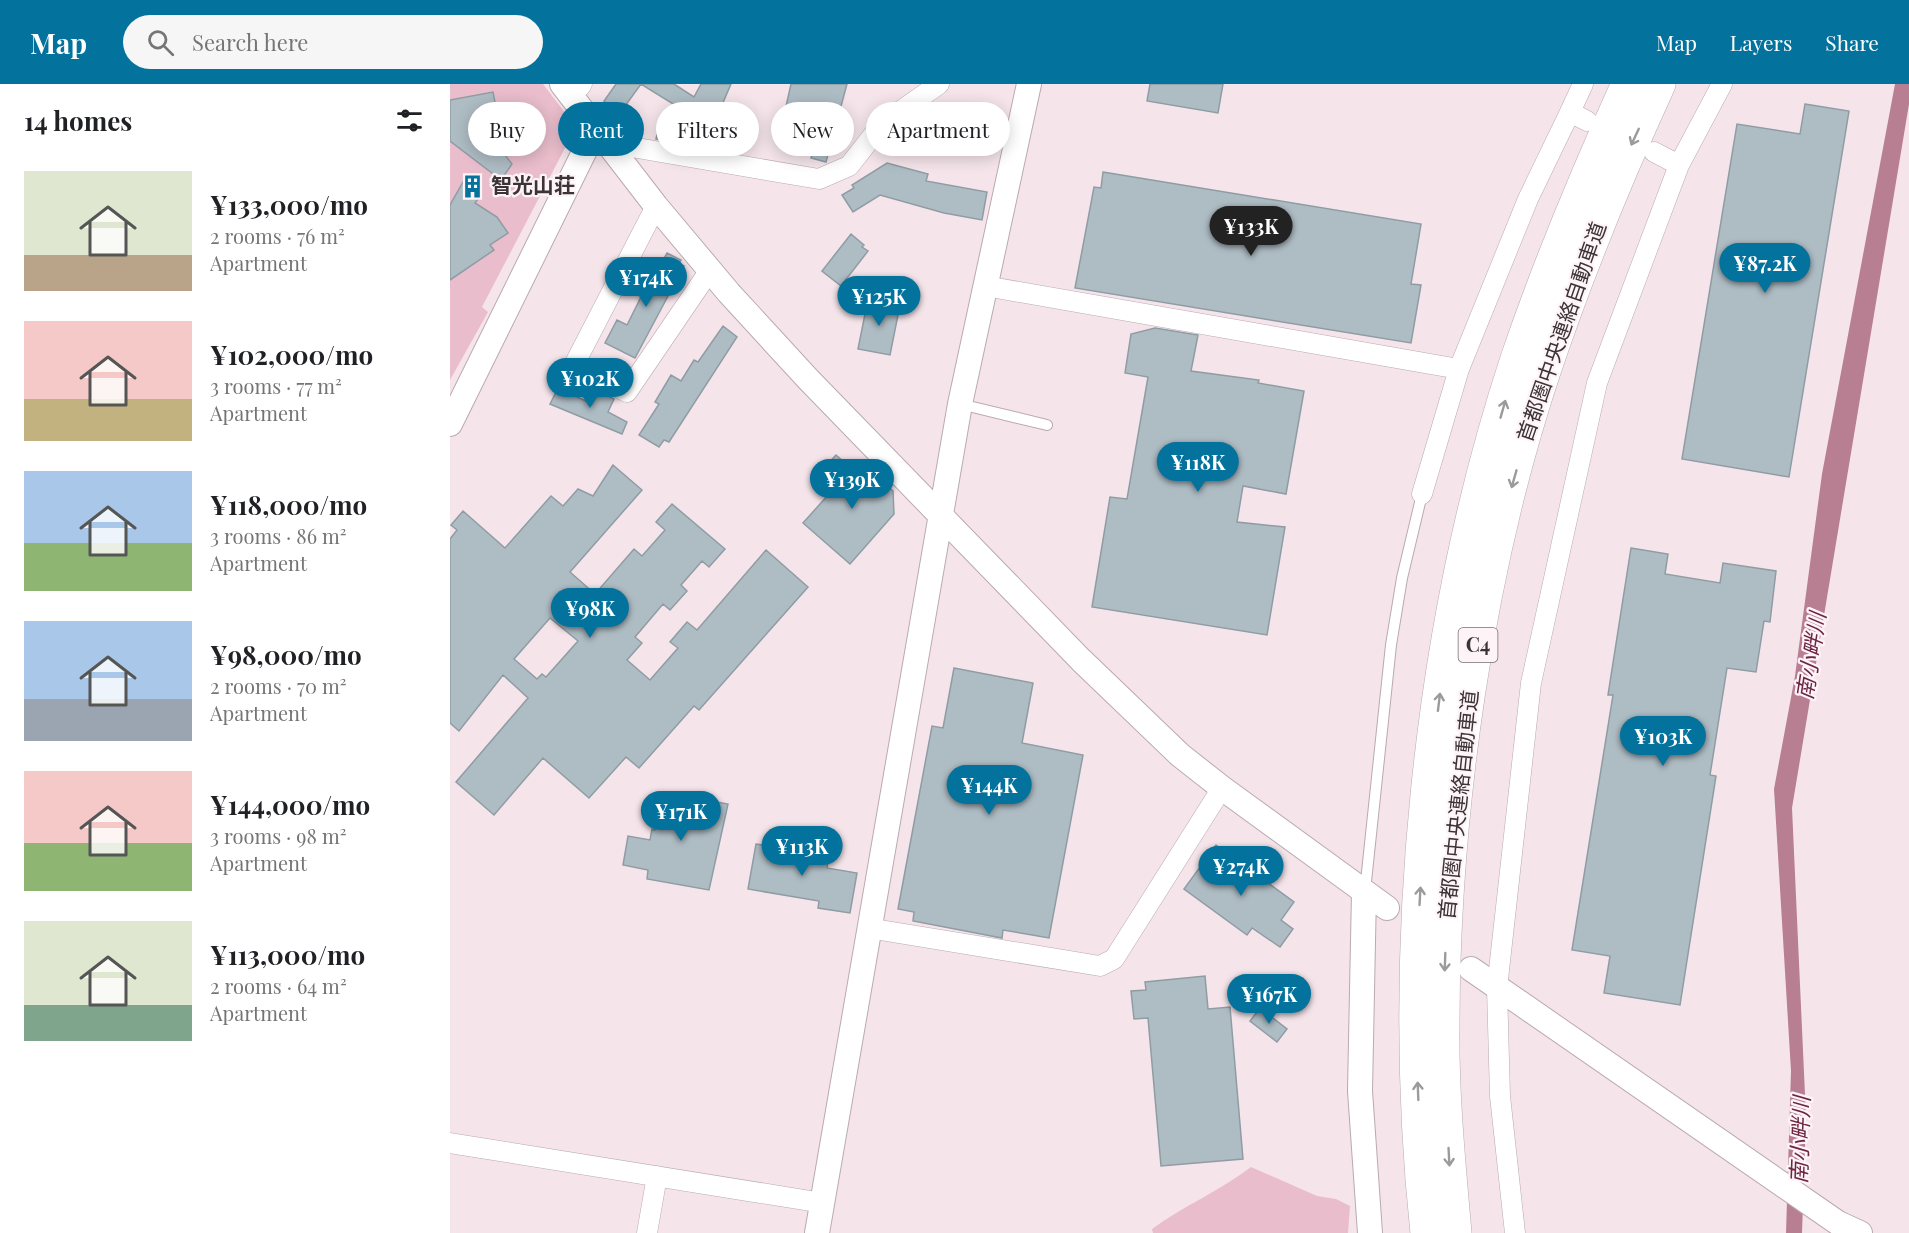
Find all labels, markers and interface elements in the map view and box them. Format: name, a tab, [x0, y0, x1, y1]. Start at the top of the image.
search box	[123, 15, 543, 69]
text: Map	[30, 24, 87, 61]
icon: search	[144, 26, 177, 59]
text: Search here	[192, 27, 308, 57]
text: Map	[1656, 28, 1697, 56]
text: Layers	[1730, 28, 1792, 56]
text: Share	[1825, 28, 1879, 56]
chip: Buy	[468, 102, 546, 156]
chip: Rent	[558, 102, 644, 156]
chip: Filters	[656, 102, 759, 156]
chip: New	[771, 102, 854, 156]
chip: Apartment	[866, 102, 1010, 156]
text: 14 homes	[24, 103, 132, 138]
icon: filters	[393, 104, 426, 137]
one-way arrow	[1628, 128, 1640, 146]
place label: 智光山荘	[491, 170, 575, 198]
building icon: 智光山荘	[460, 173, 486, 199]
text: ¥133,000/mo	[210, 187, 368, 222]
icon: home	[72, 195, 144, 267]
pin: ¥133K	[1209, 206, 1293, 257]
text: ¥133K	[1224, 212, 1278, 239]
street label: 首都圏中央連絡自動車道	[1509, 218, 1611, 445]
text: 2 rooms · 76 m²	[210, 222, 345, 249]
pin: ¥87.2K	[1716, 243, 1814, 294]
text: Apartment	[210, 249, 307, 276]
text: ¥87.2K	[1733, 249, 1797, 276]
pin: ¥174K	[604, 257, 688, 308]
text: ¥174K	[619, 263, 673, 290]
pin: ¥125K	[837, 276, 921, 327]
text: ¥125K	[851, 282, 907, 309]
text: ¥102,000/mo	[210, 337, 373, 372]
icon: home	[72, 345, 144, 417]
pin: ¥102K	[548, 358, 632, 409]
text: ¥102K	[561, 364, 619, 391]
text: 3 rooms · 77 m²	[210, 372, 342, 399]
text: Apartment	[210, 399, 307, 426]
one-way arrow	[1498, 400, 1510, 419]
pin: ¥118K	[1156, 442, 1240, 493]
text: ¥118K	[1171, 448, 1225, 475]
pin: ¥139K	[810, 459, 894, 510]
text: ¥139K	[824, 465, 880, 492]
one-way arrow	[1508, 469, 1519, 488]
text: ¥118,000/mo	[210, 487, 367, 522]
icon: home	[72, 495, 144, 567]
text: 3 rooms · 86 m²	[210, 522, 347, 549]
text: Apartment	[210, 549, 307, 576]
pin: ¥98K	[554, 588, 626, 639]
text: ¥98K	[565, 594, 615, 621]
water label: 南小畔川	[1788, 608, 1832, 702]
road number: C4	[1458, 628, 1498, 662]
text: ¥98,000/mo	[210, 637, 362, 672]
icon: home	[72, 645, 144, 717]
text: 2 rooms · 70 m²	[210, 672, 347, 699]
street label: 首都圏中央連絡自動車道	[1431, 688, 1483, 921]
one-way arrow	[1434, 693, 1445, 712]
text: Apartment	[210, 699, 307, 726]
pin: ¥103K	[1621, 716, 1705, 767]
text: ¥103K	[1634, 722, 1692, 749]
pin: ¥144K	[947, 765, 1031, 816]
text: ¥144K	[961, 771, 1017, 798]
text: ¥144,000/mo	[210, 787, 370, 822]
pin: ¥171K	[639, 791, 723, 842]
icon: home	[72, 795, 144, 867]
text: ¥171K	[655, 797, 707, 824]
text: 3 rooms · 98 m²	[210, 822, 346, 849]
pin: ¥113K	[760, 826, 844, 877]
text: ¥113K	[776, 832, 828, 859]
pin: ¥274K	[1199, 846, 1283, 897]
text: Apartment	[210, 849, 307, 876]
text: ¥274K	[1213, 852, 1269, 879]
one-way arrow	[1414, 887, 1425, 906]
text: ¥113,000/mo	[210, 937, 365, 972]
icon: home	[72, 945, 144, 1017]
one-way arrow	[1440, 952, 1451, 972]
text: 2 rooms · 64 m²	[210, 972, 347, 999]
pin: ¥167K	[1227, 974, 1311, 1025]
text: ¥167K	[1241, 980, 1297, 1007]
text: Apartment	[210, 999, 307, 1026]
one-way arrow	[1412, 1081, 1423, 1101]
water label: 南小畔川	[1782, 1093, 1816, 1184]
one-way arrow	[1444, 1147, 1455, 1166]

